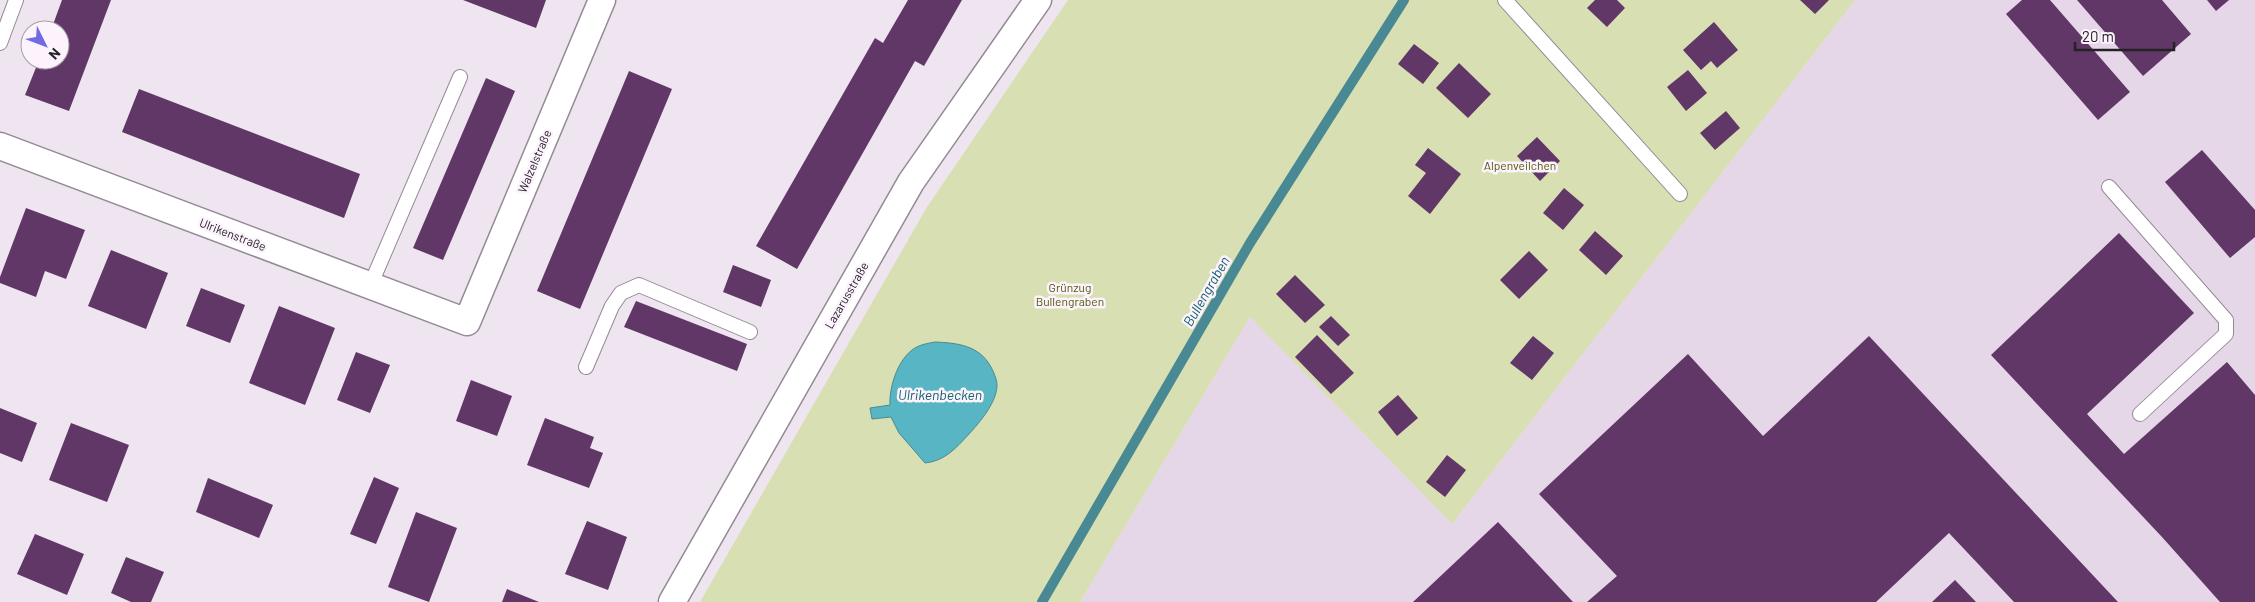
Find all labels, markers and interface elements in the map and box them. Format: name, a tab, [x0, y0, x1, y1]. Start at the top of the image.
north arrow	[20, 20, 70, 70]
scale bar	[2075, 20, 2174, 52]
text: 20 m	[2082, 27, 2114, 45]
text: N	[46, 45, 64, 63]
street label: Walzelstraße	[514, 127, 554, 195]
park label: Alpenveilchen	[1484, 158, 1556, 172]
street label: Ulrikenstraße	[198, 215, 268, 253]
water label: Bullengraben	[1179, 253, 1233, 329]
street label: Lazarusstraße	[821, 259, 871, 331]
park label: Grünzug Bullengraben	[1036, 280, 1104, 308]
water label: Ulrikenbecken	[898, 386, 982, 403]

